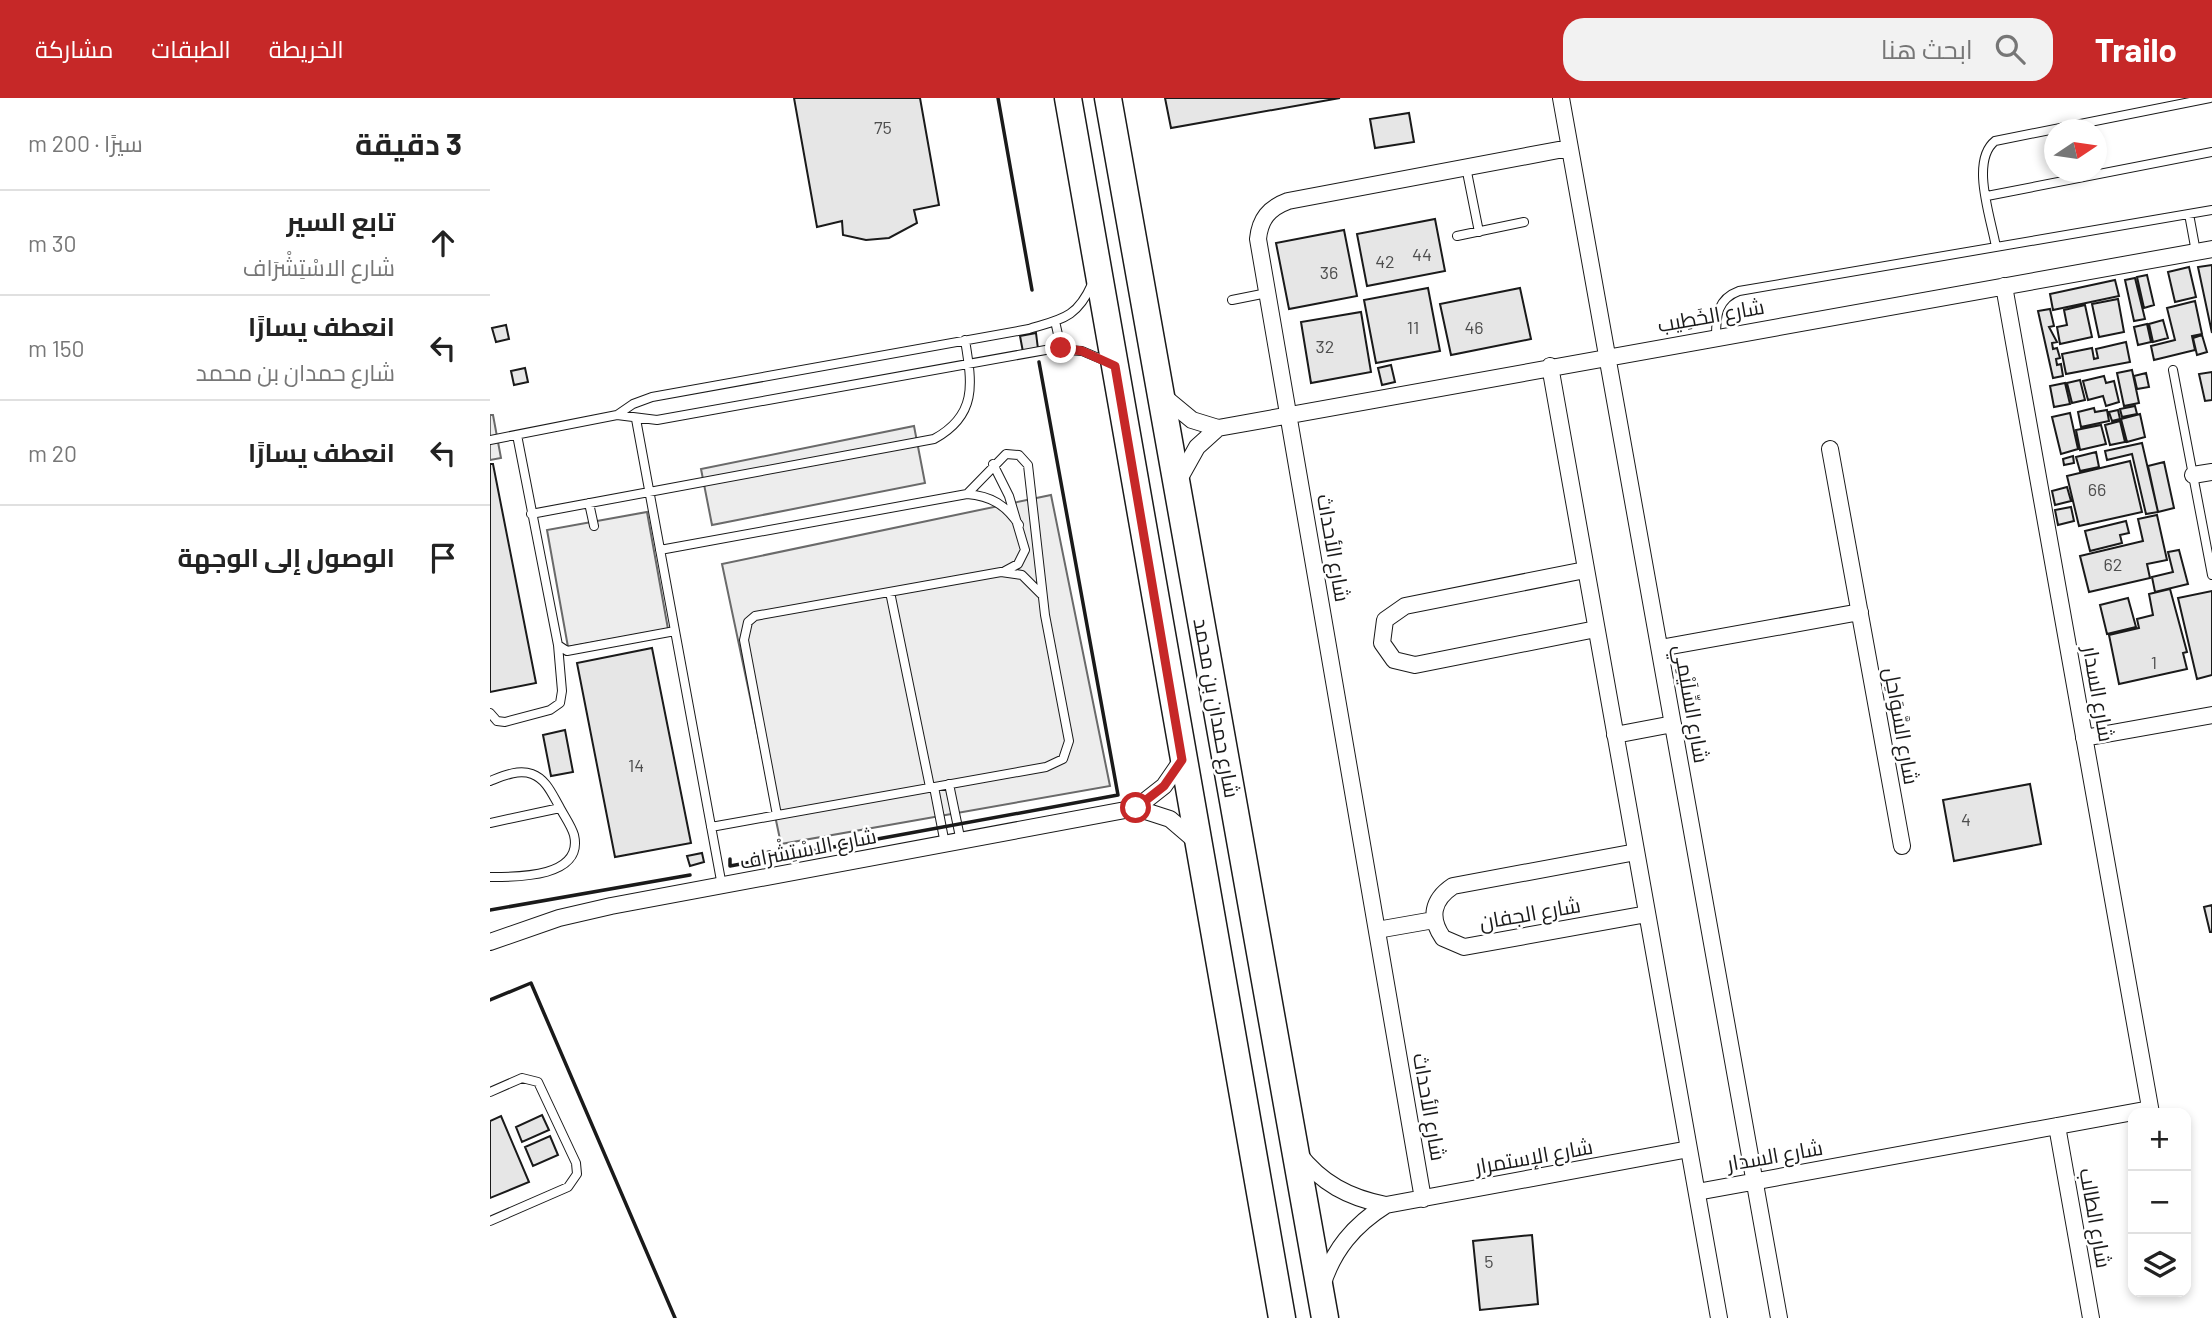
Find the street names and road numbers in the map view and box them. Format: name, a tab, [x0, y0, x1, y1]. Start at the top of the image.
street label: شارع الخَطِيب	[1655, 293, 1767, 339]
street label: شارع الأحداث	[1310, 492, 1356, 604]
street label: شارع حمدان بن محمد	[1186, 616, 1246, 800]
street label: شارع السِّلَيْمِي	[1665, 643, 1715, 766]
street label: شارع السدار	[2076, 643, 2120, 744]
street label: شارع السَّوَاحِل	[1877, 665, 1925, 787]
street label: شارع الاسْتِشْرَاف	[737, 820, 879, 876]
street label: شارع الجفان	[1477, 891, 1583, 937]
street label: شارع الأحداث	[1406, 1051, 1452, 1163]
street label: شارع الإستمرار	[1472, 1133, 1595, 1181]
street label: شارع السدار	[1724, 1134, 1825, 1178]
street label: شارع الطالب	[2072, 1166, 2118, 1270]

